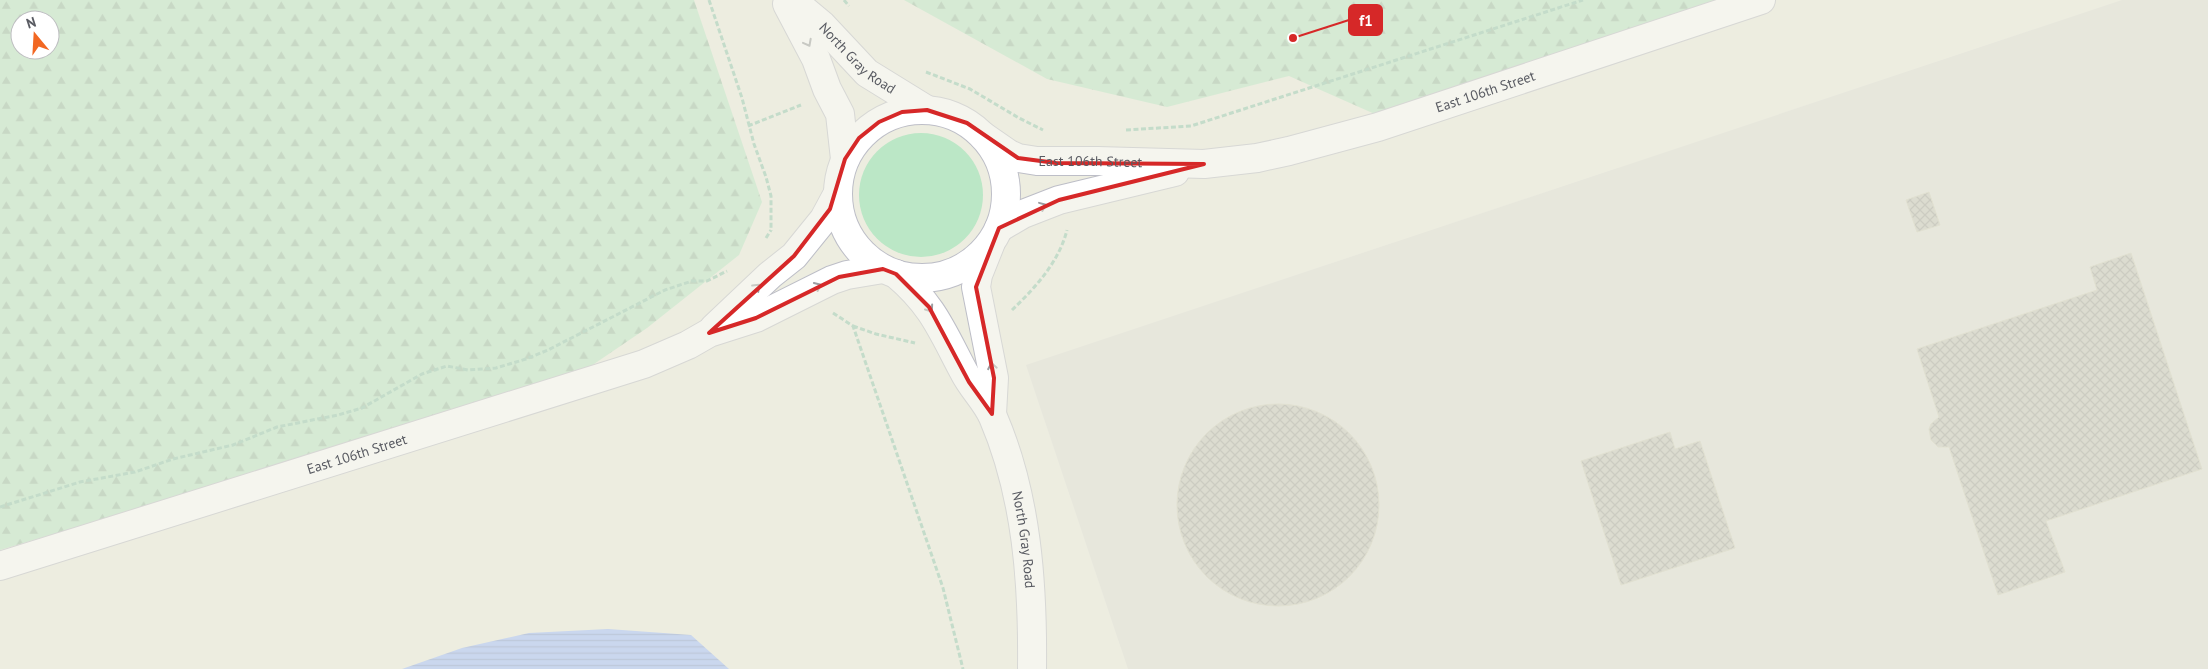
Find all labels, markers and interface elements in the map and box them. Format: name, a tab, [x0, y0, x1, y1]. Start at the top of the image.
callout: f1	[1349, 5, 1382, 35]
north arrow	[10, 10, 60, 60]
text: f1	[1359, 11, 1373, 30]
text: N	[24, 13, 38, 33]
street label: North Gray Road	[815, 19, 899, 98]
one-way arrow	[802, 38, 812, 47]
street label: East 106th Street	[1433, 66, 1538, 116]
street label: East 106th Street	[1038, 152, 1143, 171]
one-way arrow	[1038, 202, 1047, 213]
one-way arrow	[813, 281, 822, 292]
one-way arrow	[752, 284, 761, 293]
one-way arrow	[924, 303, 933, 313]
one-way arrow	[987, 361, 997, 370]
street label: East 106th Street	[305, 430, 409, 478]
street label: North Gray Road	[1008, 489, 1039, 589]

